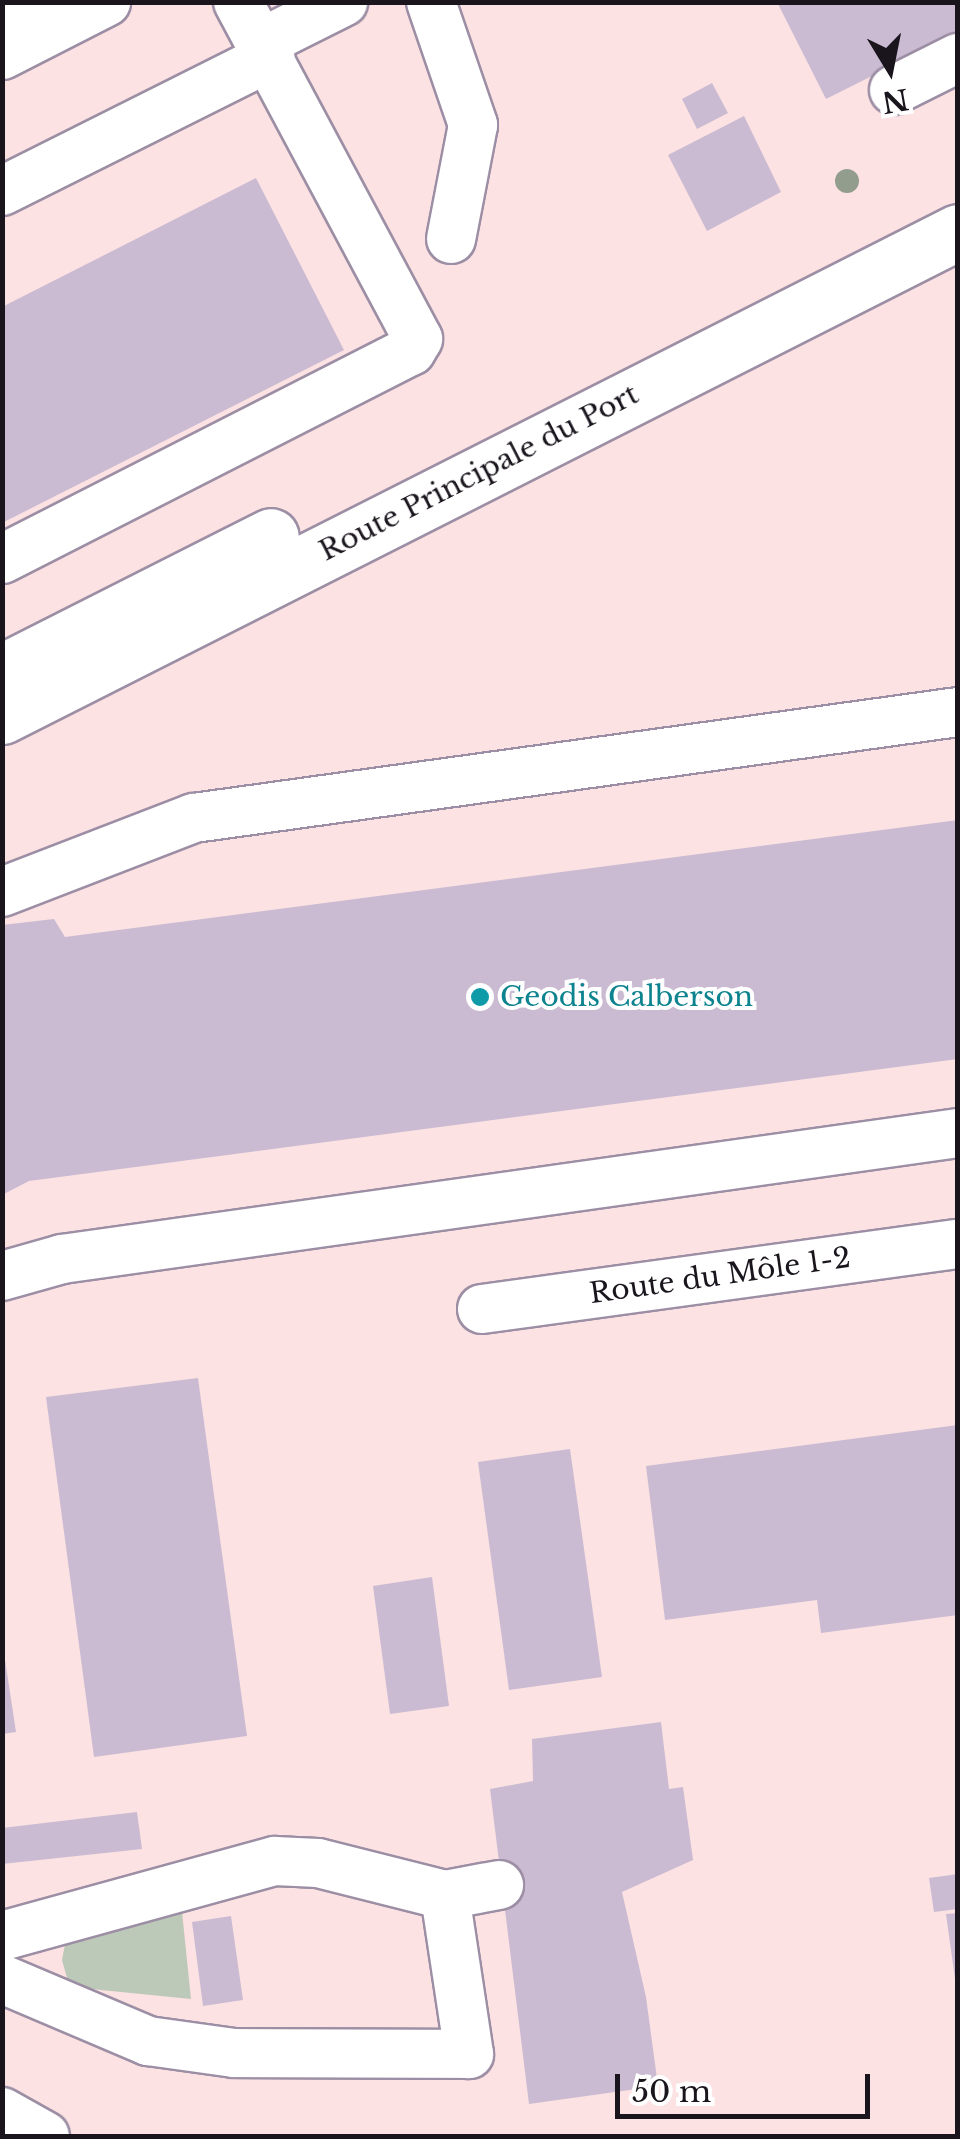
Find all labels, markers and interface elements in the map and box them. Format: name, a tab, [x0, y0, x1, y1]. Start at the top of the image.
north arrow	[840, 20, 940, 120]
text: N	[879, 81, 911, 120]
street label: Route Principale du Port	[314, 378, 644, 568]
place label: Geodis Calberson	[500, 980, 753, 1014]
marker: Geodis Calberson	[469, 986, 491, 1008]
street label: Route du Môle 1-2	[587, 1241, 853, 1311]
scale bar	[620, 2054, 875, 2116]
text: 50 m	[632, 2073, 711, 2110]

